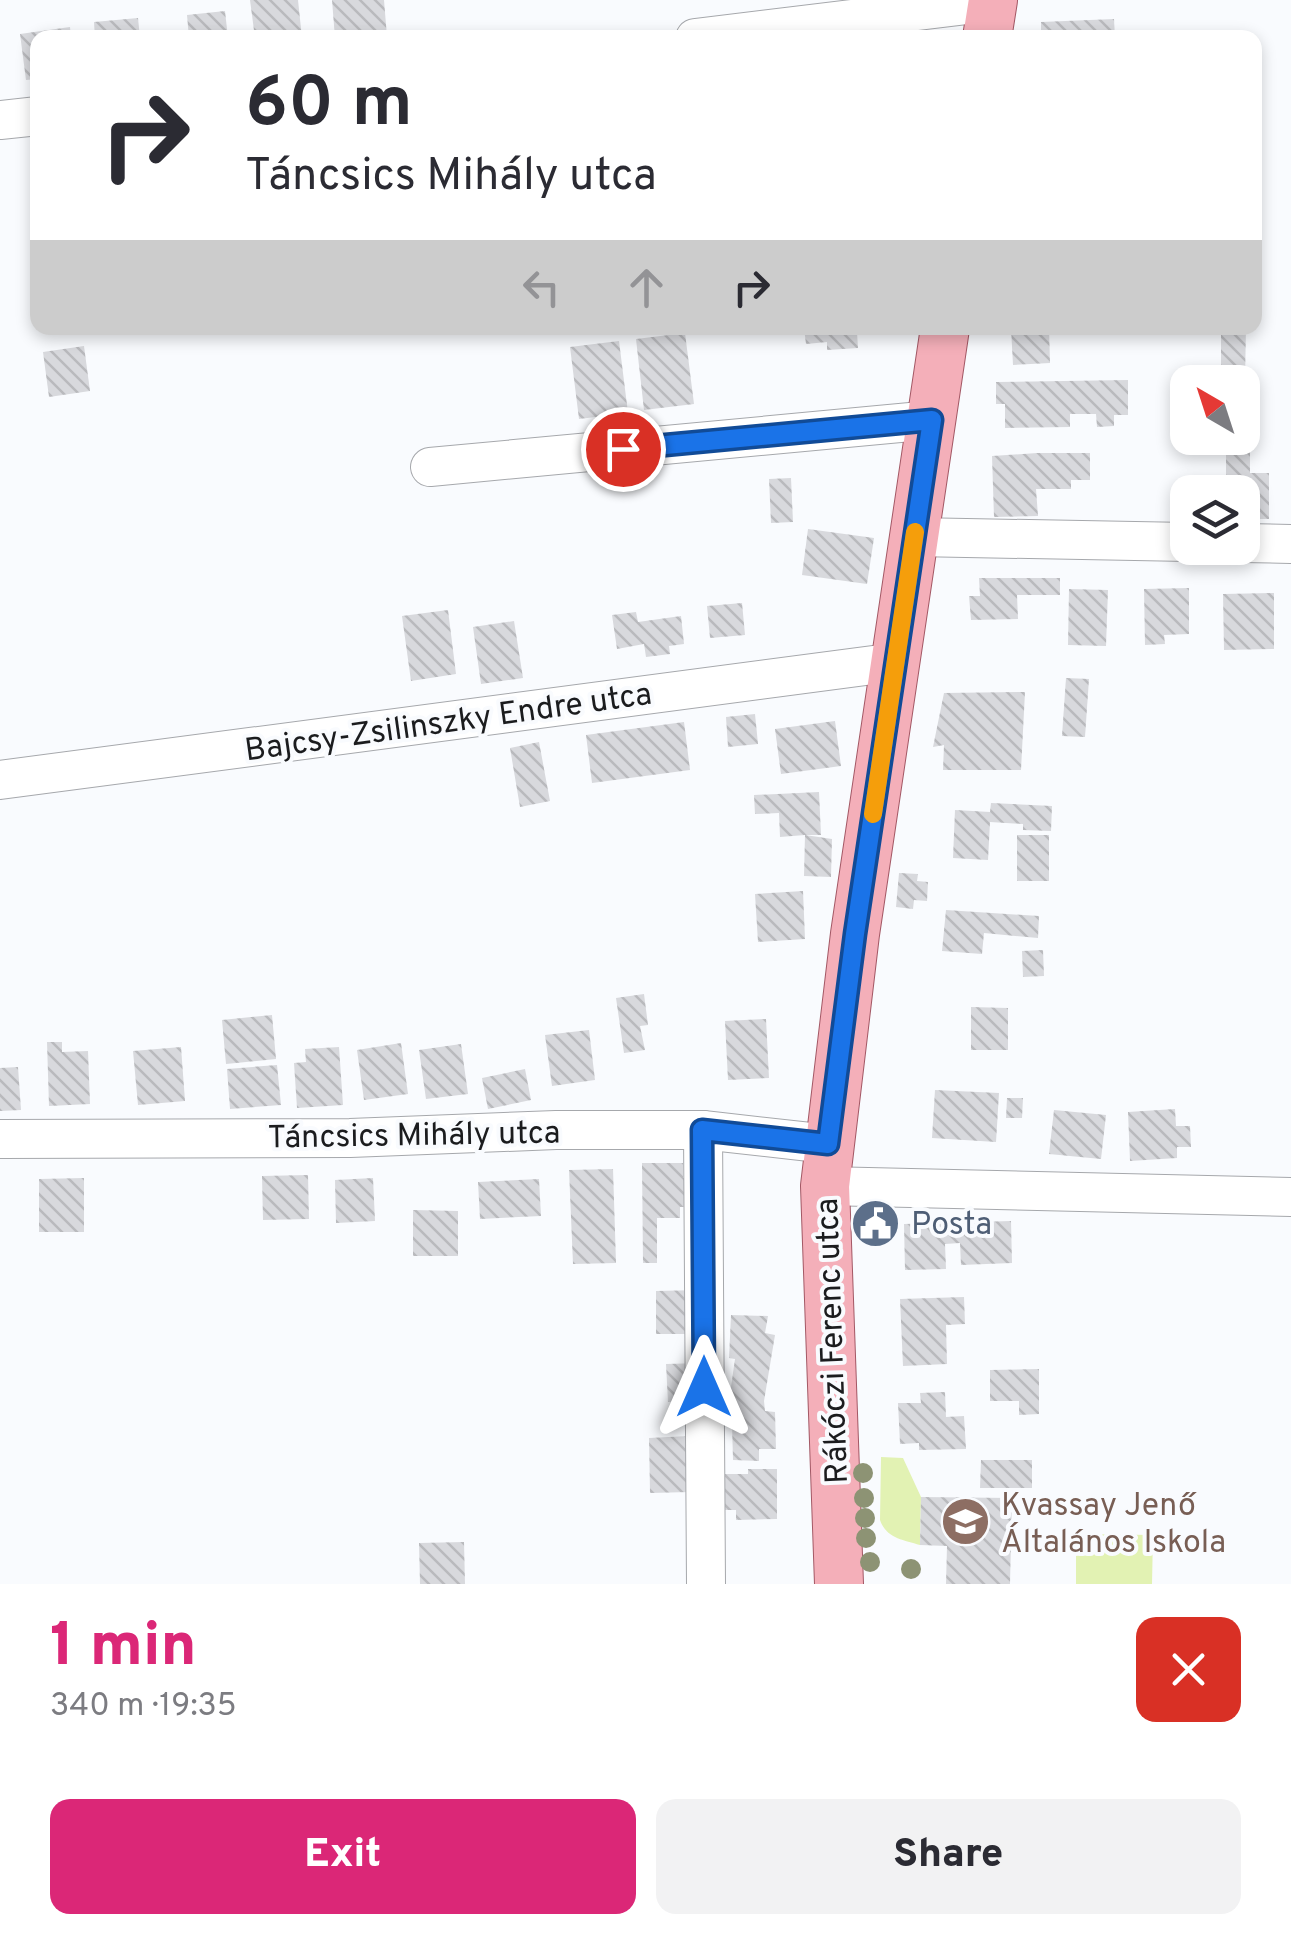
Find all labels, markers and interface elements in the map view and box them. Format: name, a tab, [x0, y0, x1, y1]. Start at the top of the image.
text: 60 m	[245, 62, 413, 151]
icon: right	[80, 70, 210, 200]
text: Táncsics Mihály utca	[245, 149, 657, 206]
icon: left	[514, 260, 569, 315]
icon: ahead	[619, 260, 674, 315]
icon: right	[724, 260, 779, 315]
north arrow	[1170, 365, 1260, 455]
map controls	[1170, 365, 1260, 565]
pin	[581, 407, 666, 492]
icon: arrive	[596, 422, 651, 477]
button: layers	[1170, 475, 1260, 565]
street label: Bajcsy-Zsilinszky Endre utca	[242, 676, 655, 772]
street label: Táncsics Mihály utca	[267, 1114, 561, 1160]
street label: Rákóczi Ferenc utca	[809, 1197, 859, 1484]
public building icon: Posta	[850, 1197, 902, 1249]
place label: Posta	[911, 1206, 992, 1246]
position arrow	[652, 1335, 756, 1439]
place label: Kvassay Jenő Általános Iskola	[1001, 1487, 1226, 1564]
school or university icon: Kvassay Jenő Általános Iskola	[940, 1496, 992, 1548]
text: 1 min	[50, 1611, 197, 1687]
button: close	[1136, 1617, 1241, 1722]
text: 340 m · 19:35	[50, 1687, 237, 1727]
button: Exit	[50, 1799, 636, 1914]
button: Share	[656, 1799, 1241, 1914]

